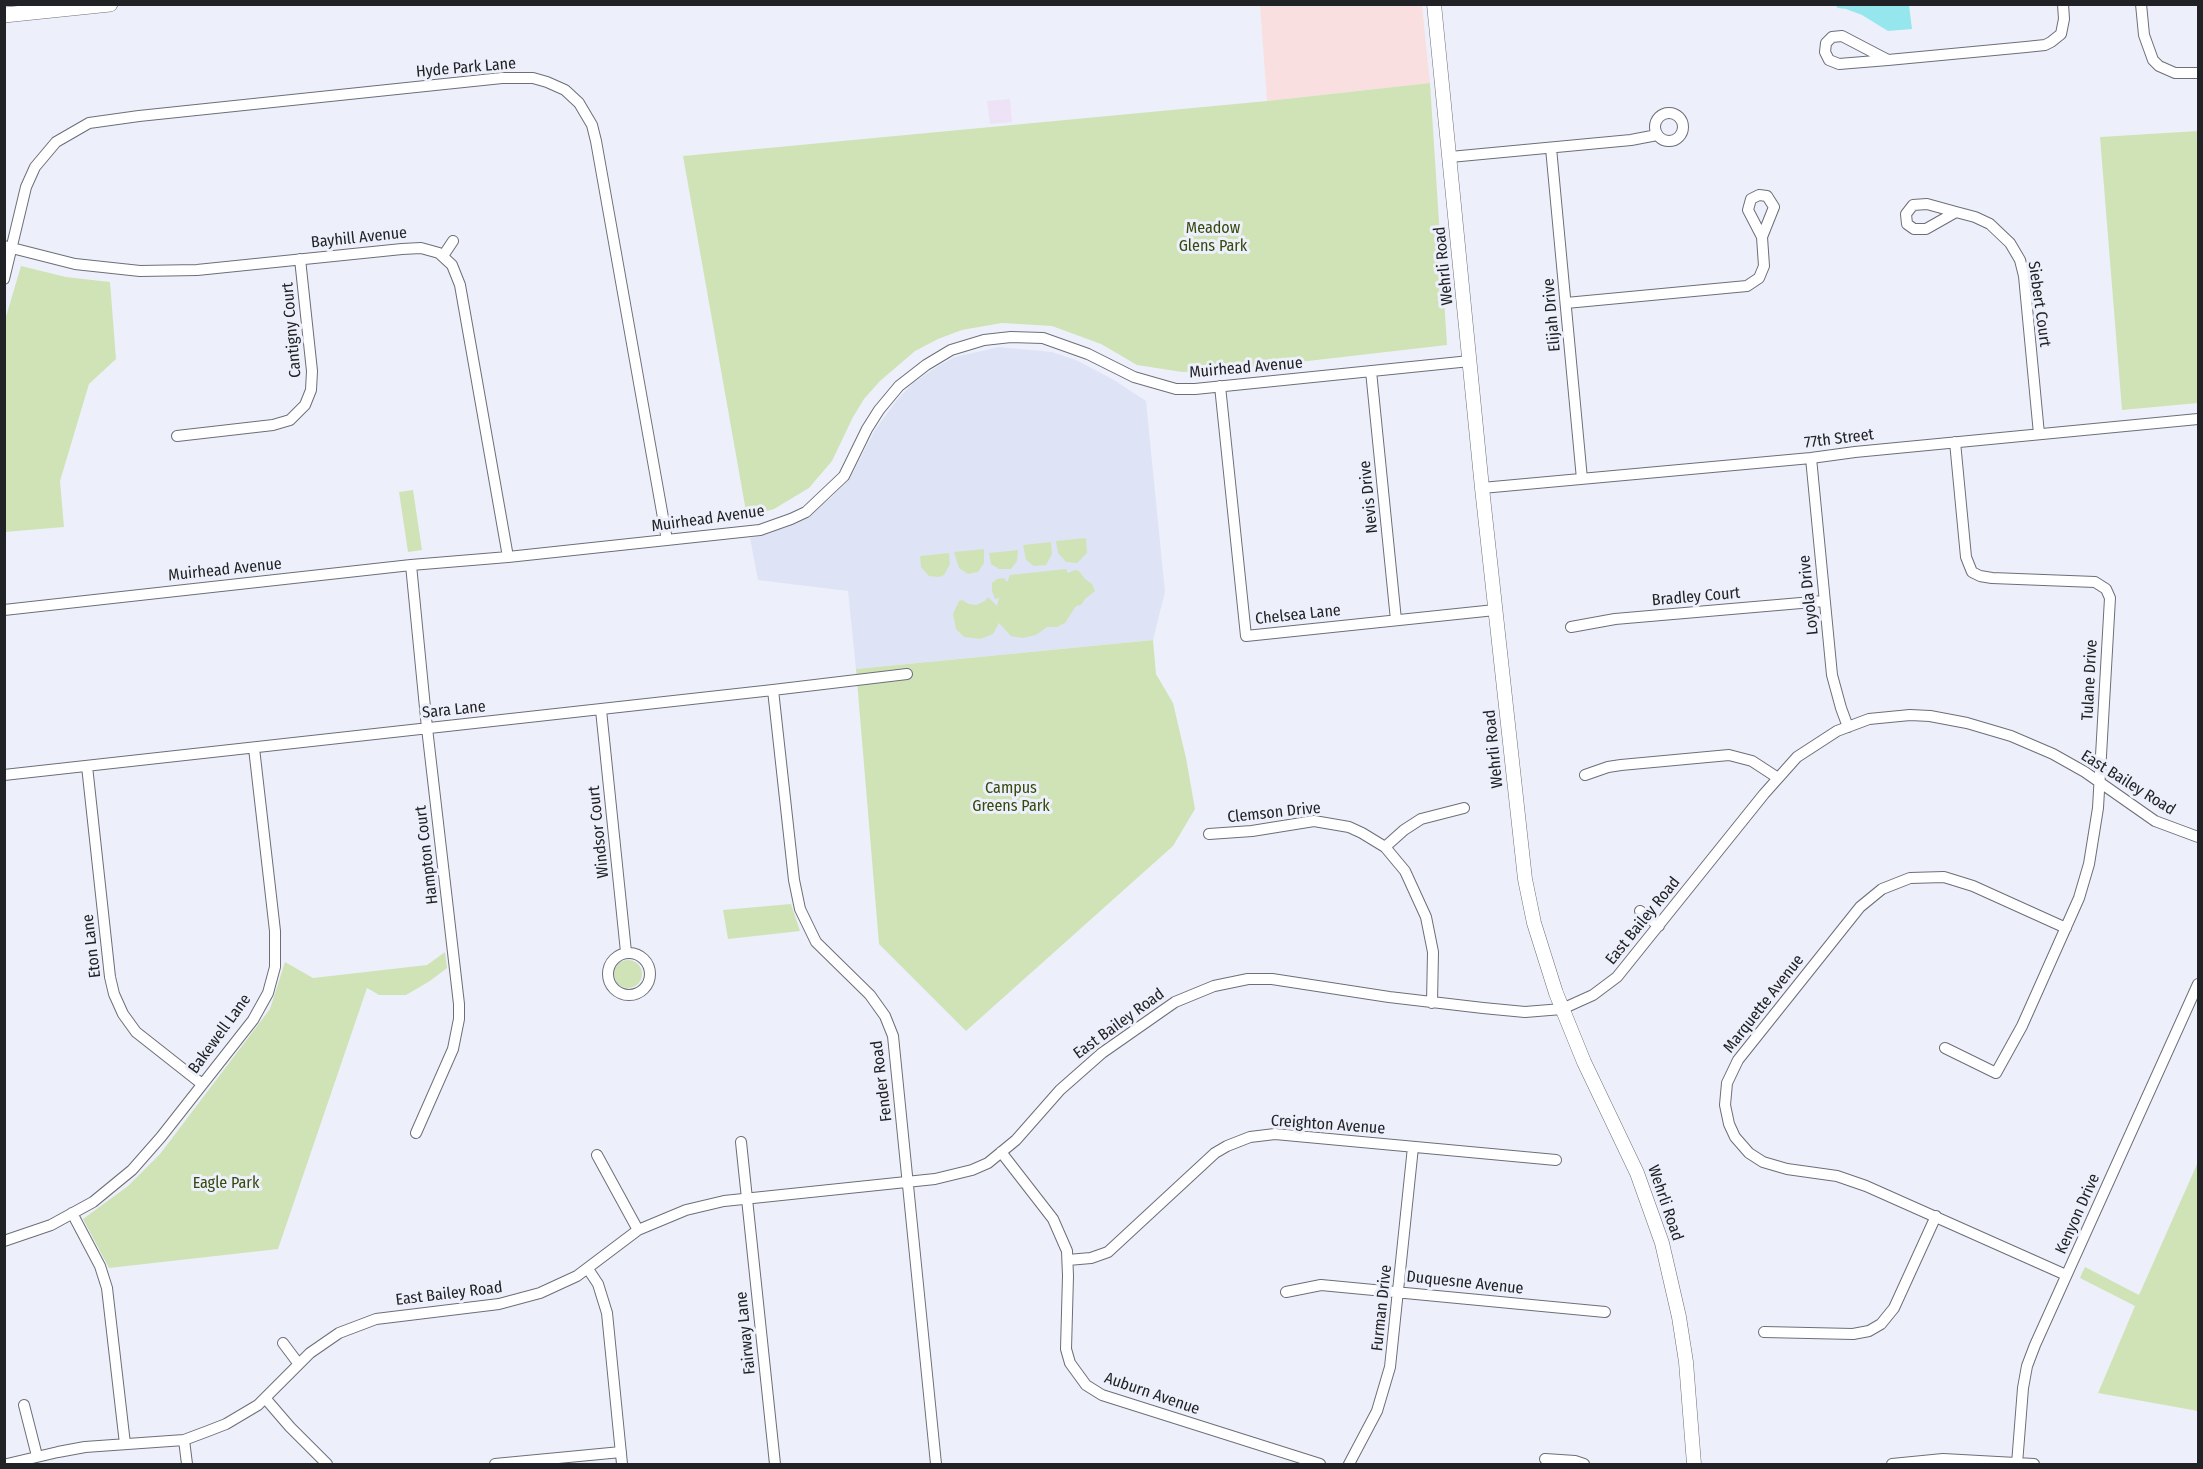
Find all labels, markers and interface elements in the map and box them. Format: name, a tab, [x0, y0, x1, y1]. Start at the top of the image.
street label: Hyde Park Lane	[415, 54, 517, 82]
park label: Meadow Glens Park	[1179, 219, 1247, 257]
street label: Bayhill Avenue	[310, 223, 408, 253]
street label: Wehrli Road	[1430, 226, 1458, 306]
street label: Siebert Court	[2023, 260, 2055, 348]
street label: Elijah Drive	[1539, 278, 1565, 352]
street label: Cantigny Court	[278, 282, 306, 378]
street label: Muirhead Avenue	[1188, 353, 1304, 383]
street label: 77th Street	[1803, 425, 1875, 453]
street label: Nevis Drive	[1356, 460, 1382, 534]
street label: Muirhead Avenue	[650, 502, 766, 536]
street label: Loyola Drive	[1795, 554, 1823, 636]
street label: Muirhead Avenue	[167, 555, 283, 585]
street label: Bradley Court	[1651, 584, 1741, 610]
street label: Chelsea Lane	[1254, 601, 1342, 629]
street label: Tulane Drive	[2078, 639, 2102, 721]
street label: Sara Lane	[421, 697, 487, 723]
street label: Wehrli Road	[1480, 709, 1508, 789]
street label: East Bailey Road	[2077, 746, 2179, 820]
park label: Campus Greens Park	[972, 779, 1050, 817]
street label: Windsor Court	[585, 785, 613, 879]
street label: Clemson Drive	[1226, 799, 1322, 827]
street label: Hampton Court	[411, 805, 443, 905]
street label: East Bailey Road	[1602, 873, 1684, 969]
street label: Eton Lane	[79, 913, 105, 979]
street label: Marquette Avenue	[1720, 951, 1808, 1057]
street label: East Bailey Road	[1070, 985, 1168, 1063]
street label: Bakewell Lane	[185, 991, 255, 1077]
street label: Fender Road	[867, 1039, 897, 1123]
street label: Creighton Avenue	[1270, 1111, 1386, 1139]
street label: Wehrli Road	[1643, 1163, 1687, 1243]
street label: Kenyon Drive	[2052, 1171, 2104, 1257]
park label: Eagle Park	[193, 1174, 259, 1194]
street label: Furman Drive	[1368, 1264, 1396, 1352]
street label: Duquesne Avenue	[1406, 1267, 1524, 1299]
street label: East Bailey Road	[394, 1278, 504, 1310]
street label: Fairway Lane	[732, 1291, 760, 1375]
street label: Auburn Avenue	[1102, 1369, 1202, 1419]

